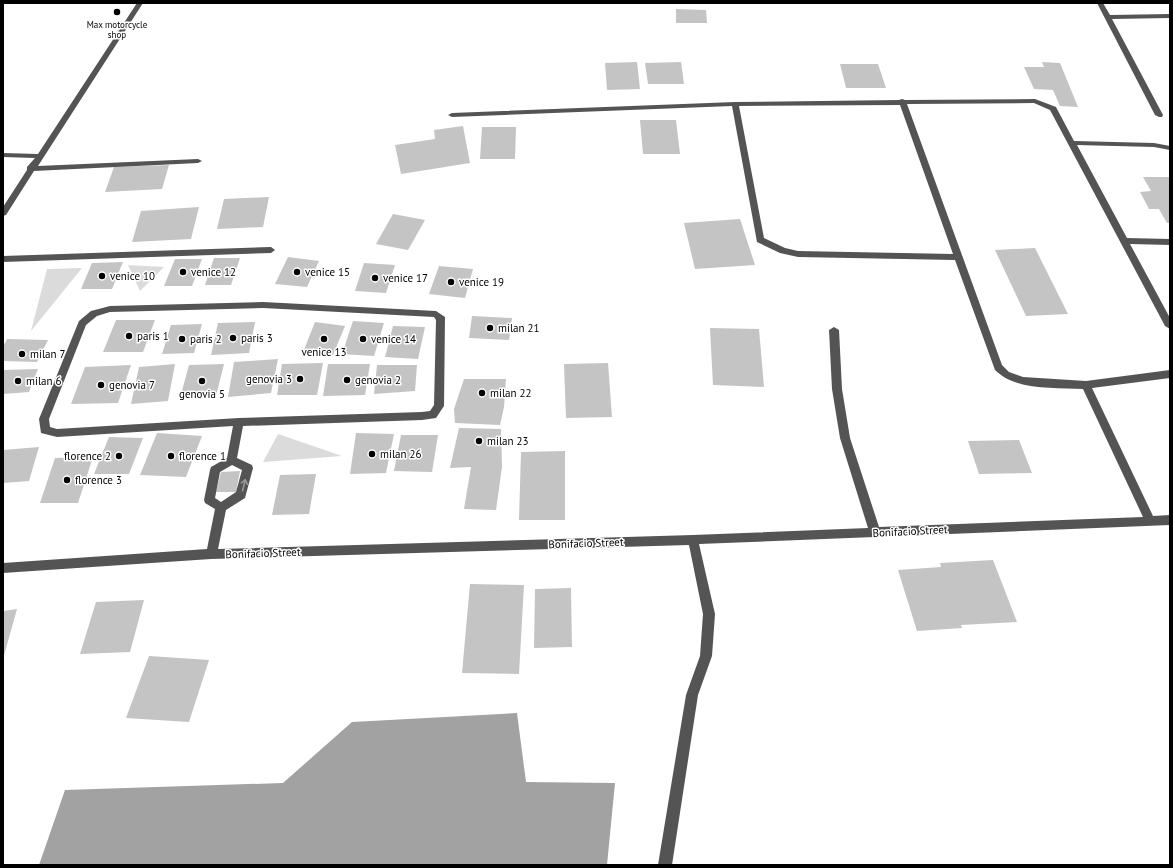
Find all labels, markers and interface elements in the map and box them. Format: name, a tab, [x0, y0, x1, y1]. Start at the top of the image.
marker: Max motorcycle shop	[112, 7, 122, 17]
place label: Max motorcycle shop	[87, 19, 148, 40]
place label: venice 12	[191, 265, 236, 279]
place label: venice 15	[305, 265, 350, 279]
marker: venice 12	[178, 267, 188, 277]
marker: venice 15	[292, 267, 302, 277]
place label: venice 10	[110, 269, 155, 283]
marker: venice 10	[97, 271, 107, 281]
place label: venice 17	[383, 271, 428, 285]
marker: venice 17	[370, 273, 380, 283]
place label: venice 19	[459, 275, 504, 289]
marker: venice 19	[446, 277, 456, 287]
place label: milan 21	[498, 321, 540, 335]
marker: milan 21	[485, 323, 495, 333]
place label: paris 1	[137, 329, 169, 343]
marker: paris 1	[124, 331, 134, 341]
place label: paris 3	[241, 331, 273, 345]
place label: paris 2	[190, 332, 222, 346]
place label: venice 14	[371, 332, 416, 346]
marker: paris 3	[228, 333, 238, 343]
marker: paris 2	[177, 334, 187, 344]
marker: venice 13	[319, 334, 329, 344]
marker: venice 14	[358, 334, 368, 344]
place label: venice 13	[302, 345, 346, 359]
place label: milan 7	[30, 347, 66, 361]
marker: milan 7	[17, 349, 27, 359]
place label: genovia 3	[246, 372, 292, 386]
place label: genovia 2	[355, 373, 401, 387]
place label: milan 6	[26, 374, 62, 388]
marker: genovia 3	[295, 374, 305, 384]
marker: genovia 2	[342, 375, 352, 385]
marker: milan 6	[13, 376, 23, 386]
marker: genovia 5	[197, 376, 207, 386]
place label: genovia 7	[109, 378, 155, 392]
marker: genovia 7	[96, 380, 106, 390]
place label: milan 22	[490, 386, 532, 400]
place label: genovia 5	[179, 387, 225, 401]
marker: milan 22	[477, 388, 487, 398]
place label: milan 23	[487, 434, 529, 448]
marker: milan 23	[474, 436, 484, 446]
place label: milan 26	[380, 447, 422, 461]
place label: florence 2	[64, 449, 111, 463]
place label: florence 1	[179, 449, 226, 463]
marker: milan 26	[367, 449, 377, 459]
marker: florence 2	[114, 451, 124, 461]
marker: florence 1	[166, 451, 176, 461]
place label: florence 3	[75, 473, 122, 487]
marker: florence 3	[62, 475, 72, 485]
one-way arrow	[240, 479, 248, 492]
street label: Bonifacio Street	[872, 522, 948, 540]
street label: Bonifacio Street	[548, 535, 624, 551]
street label: Bonifacio Street	[225, 545, 301, 561]

